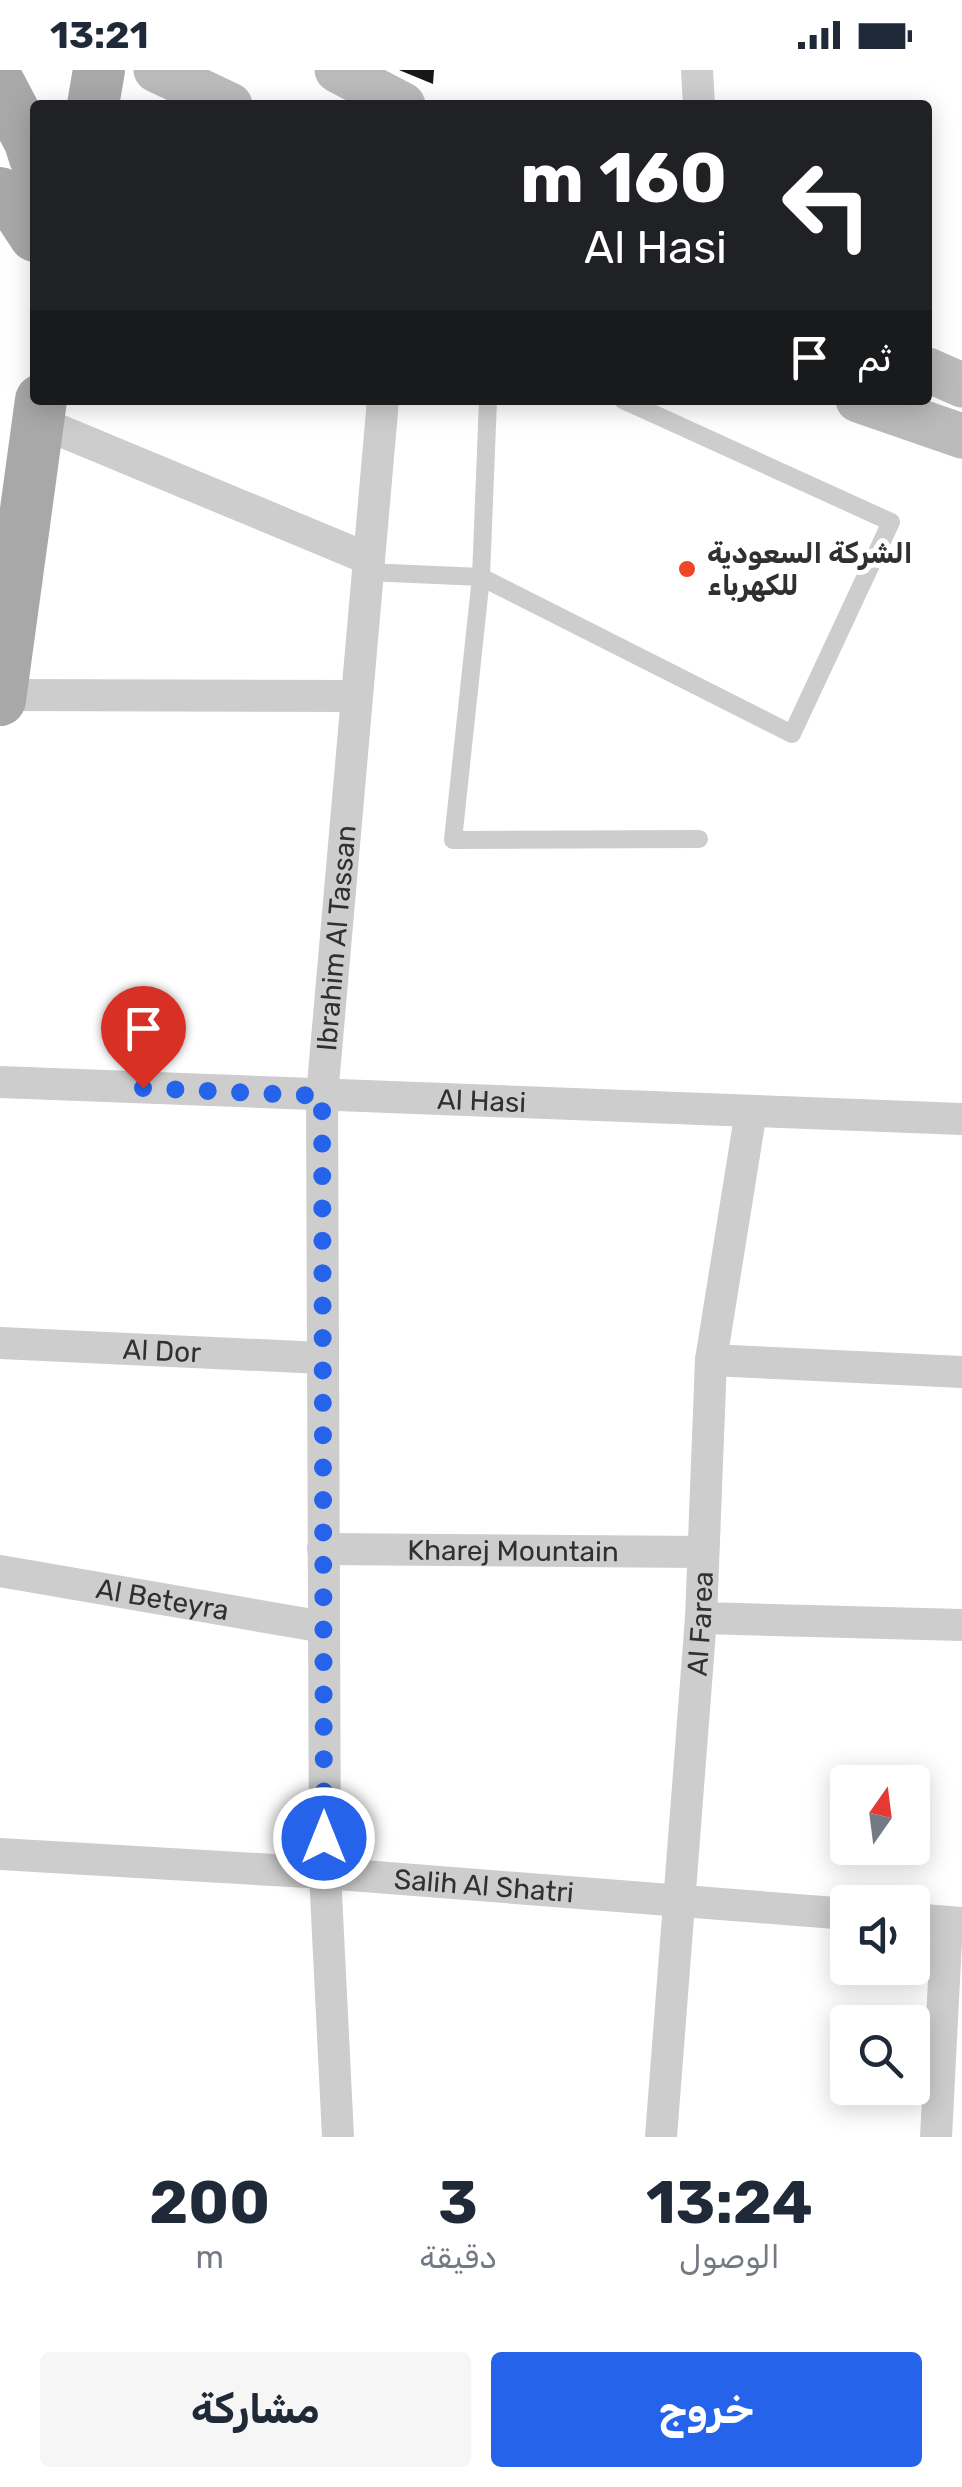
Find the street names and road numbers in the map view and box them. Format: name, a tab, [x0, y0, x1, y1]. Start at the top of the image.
street label: Ibrahim Al Tassan	[310, 823, 363, 1052]
street label: Al Hasi	[437, 1083, 527, 1119]
street label: Al Dor	[122, 1333, 202, 1369]
street label: Kharej Mountain	[407, 1534, 619, 1568]
street label: Al Farea	[681, 1570, 720, 1677]
street label: Al Beteyra	[94, 1572, 231, 1627]
street label: Salih Al Shatri	[393, 1862, 575, 1909]

